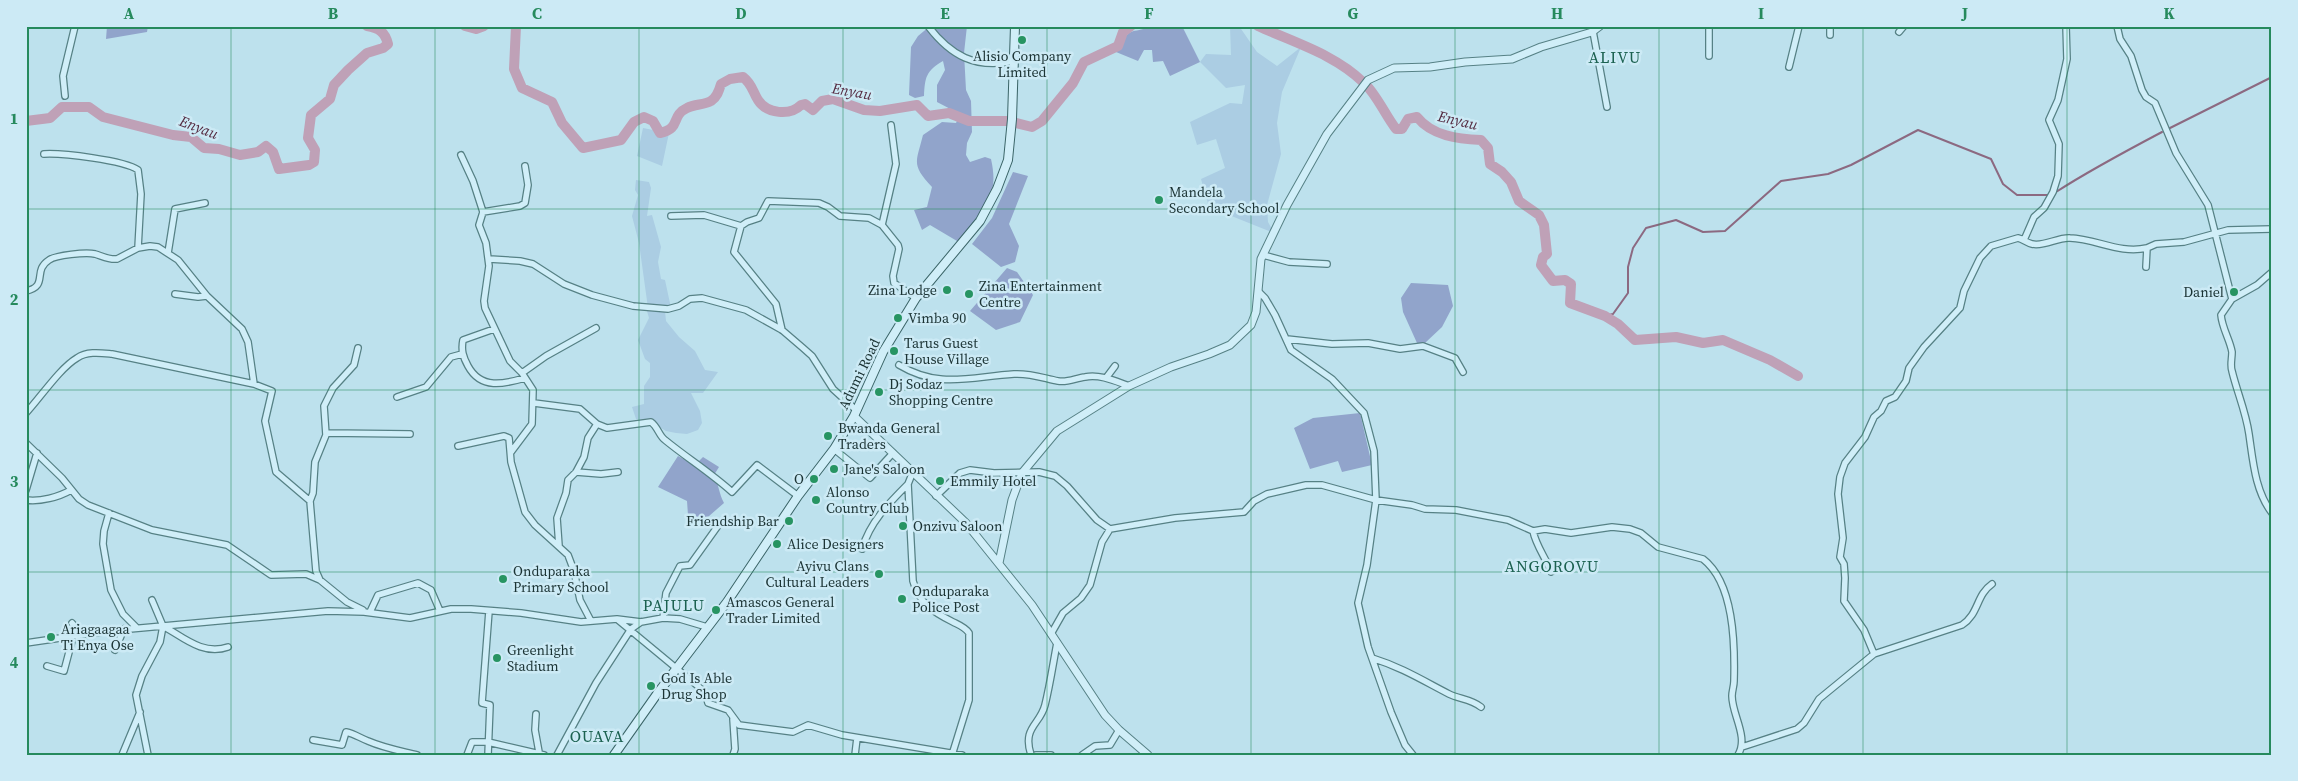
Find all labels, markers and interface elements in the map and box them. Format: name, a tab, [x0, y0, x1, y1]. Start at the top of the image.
text: A	[124, 2, 135, 24]
text: B	[328, 2, 339, 24]
text: C	[532, 2, 542, 24]
text: D	[735, 2, 747, 24]
text: E	[940, 2, 950, 24]
text: F	[1144, 2, 1154, 24]
text: G	[1348, 2, 1359, 24]
text: H	[1551, 2, 1563, 24]
text: I	[1758, 2, 1764, 24]
text: J	[1961, 2, 1968, 24]
text: K	[2163, 2, 2175, 24]
marker: Alisio Company Limited	[1016, 34, 1028, 46]
place label: Alisio Company Limited	[973, 46, 1072, 82]
district label: ALIVU	[1589, 46, 1641, 68]
water label: Enyau	[829, 77, 874, 105]
water label: Enyau	[1435, 105, 1480, 135]
text: 1	[10, 107, 18, 129]
water label: Enyau	[175, 110, 222, 144]
place label: Mandela Secondary School	[1169, 182, 1279, 218]
marker: Mandela Secondary School	[1153, 194, 1165, 206]
place label: Zina Entertainment Centre	[979, 276, 1102, 312]
place label: Zina Lodge	[868, 280, 937, 300]
place label: Daniel	[2183, 282, 2224, 302]
marker: Zina Lodge	[941, 284, 953, 296]
marker: Daniel	[2228, 286, 2240, 298]
text: 2	[10, 288, 19, 310]
marker: Zina Entertainment Centre	[963, 288, 975, 300]
place label: Vimba 90	[908, 308, 966, 328]
marker: Vimba 90	[892, 312, 904, 324]
place label: Tarus Guest House Village	[904, 333, 989, 369]
street label: Adumi Road	[833, 335, 885, 413]
marker: Tarus Guest House Village	[888, 345, 900, 357]
place label: Dj Sodaz Shopping Centre	[889, 374, 993, 410]
marker: Dj Sodaz Shopping Centre	[873, 386, 885, 398]
place label: Bwanda General Traders	[838, 418, 940, 454]
marker: Bwanda General Traders	[822, 430, 834, 442]
place label: Jane's Saloon	[843, 459, 926, 479]
marker: Jane's Saloon	[828, 463, 840, 475]
place label: O	[794, 469, 804, 489]
text: 3	[10, 470, 19, 492]
place label: Emmily Hotel	[950, 471, 1036, 491]
marker: O	[808, 473, 820, 485]
marker: Emmily Hotel	[934, 475, 946, 487]
place label: Alonso Country Club	[826, 482, 909, 518]
marker: Alonso Country Club	[810, 494, 822, 506]
place label: Friendship Bar	[686, 511, 779, 531]
marker: Friendship Bar	[783, 515, 795, 527]
place label: Onzivu Saloon	[913, 516, 1003, 536]
marker: Onzivu Saloon	[897, 520, 909, 532]
place label: Alice Designers	[787, 534, 884, 554]
marker: Alice Designers	[771, 538, 783, 550]
district label: ANGOROVU	[1505, 555, 1599, 577]
place label: Ayivu Clans Cultural Leaders	[766, 556, 869, 592]
place label: Onduparaka Primary School	[513, 561, 609, 597]
marker: Ayivu Clans Cultural Leaders	[873, 568, 885, 580]
marker: Onduparaka Primary School	[497, 573, 509, 585]
place label: Onduparaka Police Post	[912, 581, 990, 617]
place label: Amascos General Trader Limited	[726, 592, 834, 628]
marker: Onduparaka Police Post	[896, 593, 908, 605]
district label: PAJULU	[643, 594, 705, 616]
marker: Amascos General Trader Limited	[710, 604, 722, 616]
place label: Ariagaagaa Ti Enya Ose	[61, 619, 134, 655]
marker: Ariagaagaa Ti Enya Ose	[45, 631, 57, 643]
place label: Greenlight Stadium	[507, 640, 574, 676]
text: 4	[10, 651, 19, 673]
marker: Greenlight Stadium	[491, 652, 503, 664]
place label: God Is Able Drug Shop	[661, 668, 732, 704]
marker: God Is Able Drug Shop	[645, 680, 657, 692]
district label: OUAVA	[570, 725, 624, 747]

